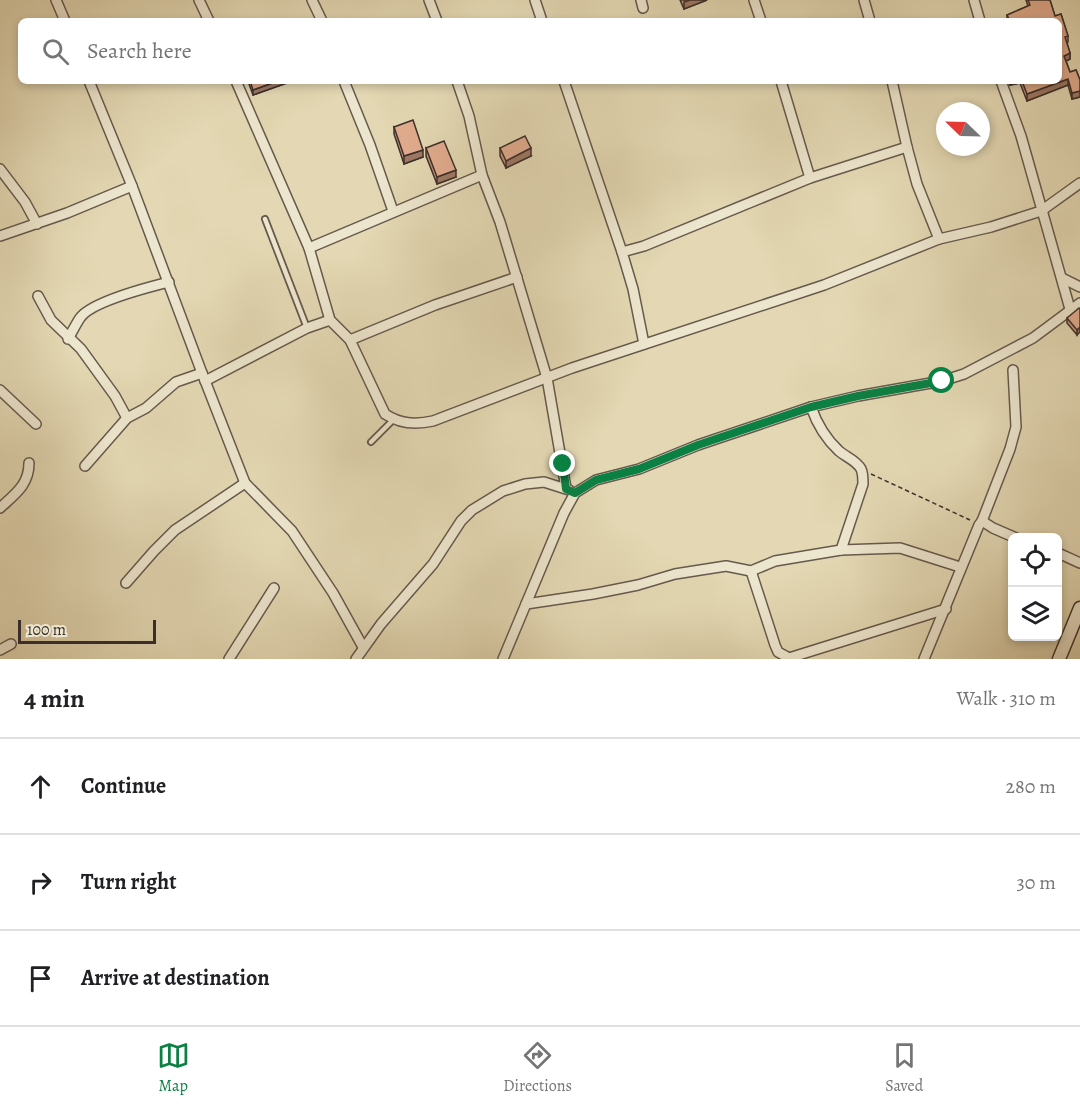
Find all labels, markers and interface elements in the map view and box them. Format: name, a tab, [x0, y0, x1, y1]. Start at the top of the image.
search box	[18, 18, 1062, 84]
icon: search	[39, 35, 72, 68]
text: Search here	[87, 36, 192, 66]
north arrow	[936, 102, 990, 156]
route start	[928, 367, 954, 393]
route end	[549, 450, 575, 476]
map controls	[1008, 533, 1062, 641]
button: locate	[1008, 533, 1062, 587]
button: layers	[1008, 587, 1062, 641]
scale bar	[18, 617, 156, 644]
text: 100 m	[27, 619, 66, 641]
text: 4 min	[24, 681, 85, 716]
text: Walk · 310 m	[957, 685, 1056, 712]
icon: ahead	[24, 770, 57, 803]
text: Continue	[81, 771, 166, 801]
text: 280 m	[1006, 773, 1056, 800]
icon: right	[24, 866, 57, 899]
text: Turn right	[81, 867, 177, 897]
text: 30 m	[1016, 869, 1056, 896]
icon: arrive	[24, 962, 57, 995]
text: Arrive at destination	[81, 963, 270, 993]
tab: Map	[157, 1039, 190, 1097]
tab: Directions	[503, 1039, 572, 1097]
tab: Saved	[885, 1039, 923, 1097]

